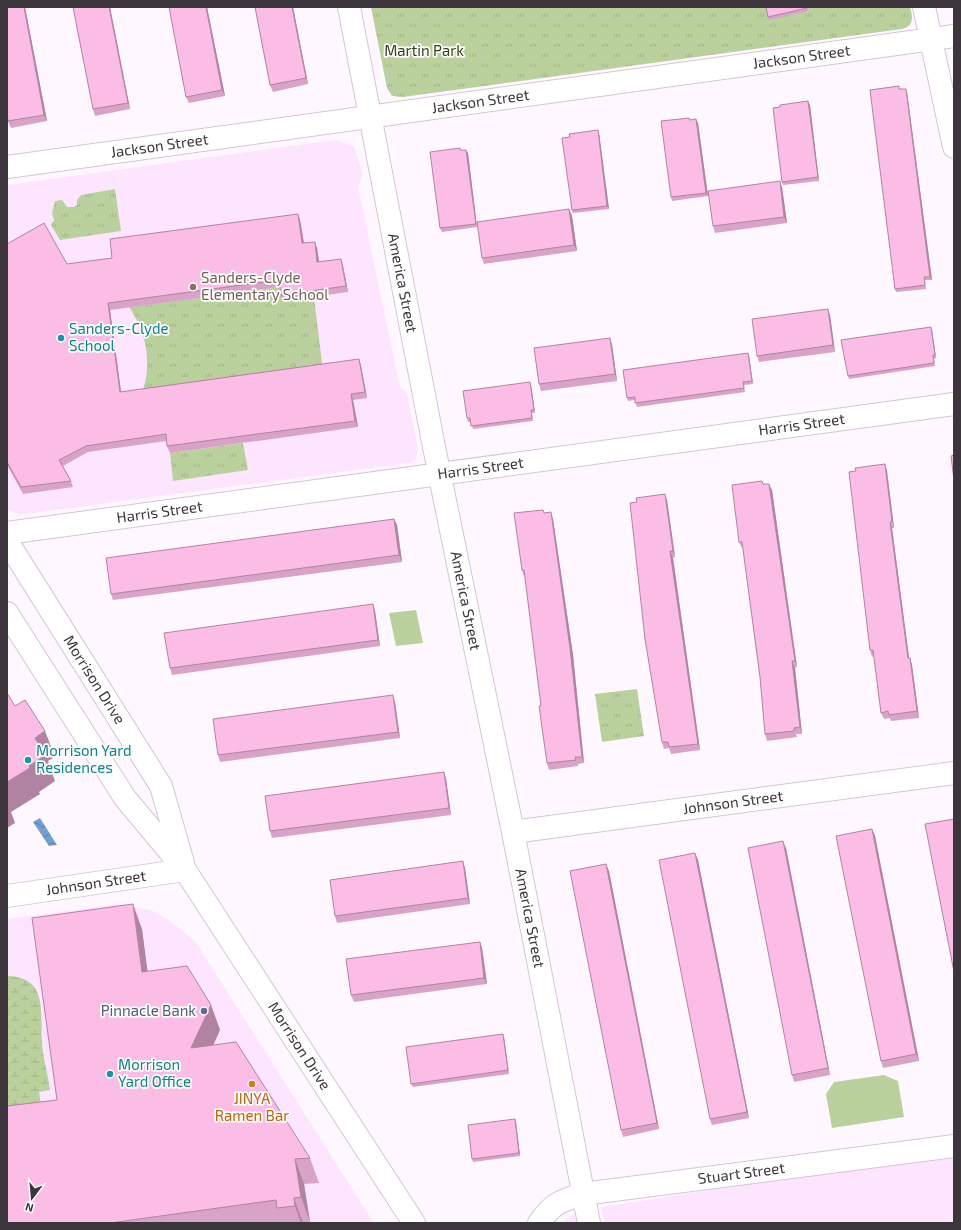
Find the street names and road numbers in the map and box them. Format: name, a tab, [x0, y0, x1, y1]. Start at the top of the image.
street label: Jackson Street	[751, 40, 851, 72]
street label: Jackson Street	[430, 85, 531, 116]
street label: Jackson Street	[109, 129, 210, 161]
street label: America Street	[385, 231, 422, 334]
street label: Harris Street	[757, 409, 846, 439]
street label: Harris Street	[436, 453, 525, 482]
street label: Harris Street	[115, 496, 204, 526]
street label: America Street	[448, 549, 486, 652]
street label: Morrison Drive	[61, 632, 130, 727]
street label: Johnson Street	[682, 786, 784, 817]
street label: Johnson Street	[45, 866, 147, 898]
street label: America Street	[512, 867, 549, 970]
street label: Morrison Drive	[265, 998, 335, 1093]
street label: Stuart Street	[697, 1158, 786, 1187]

